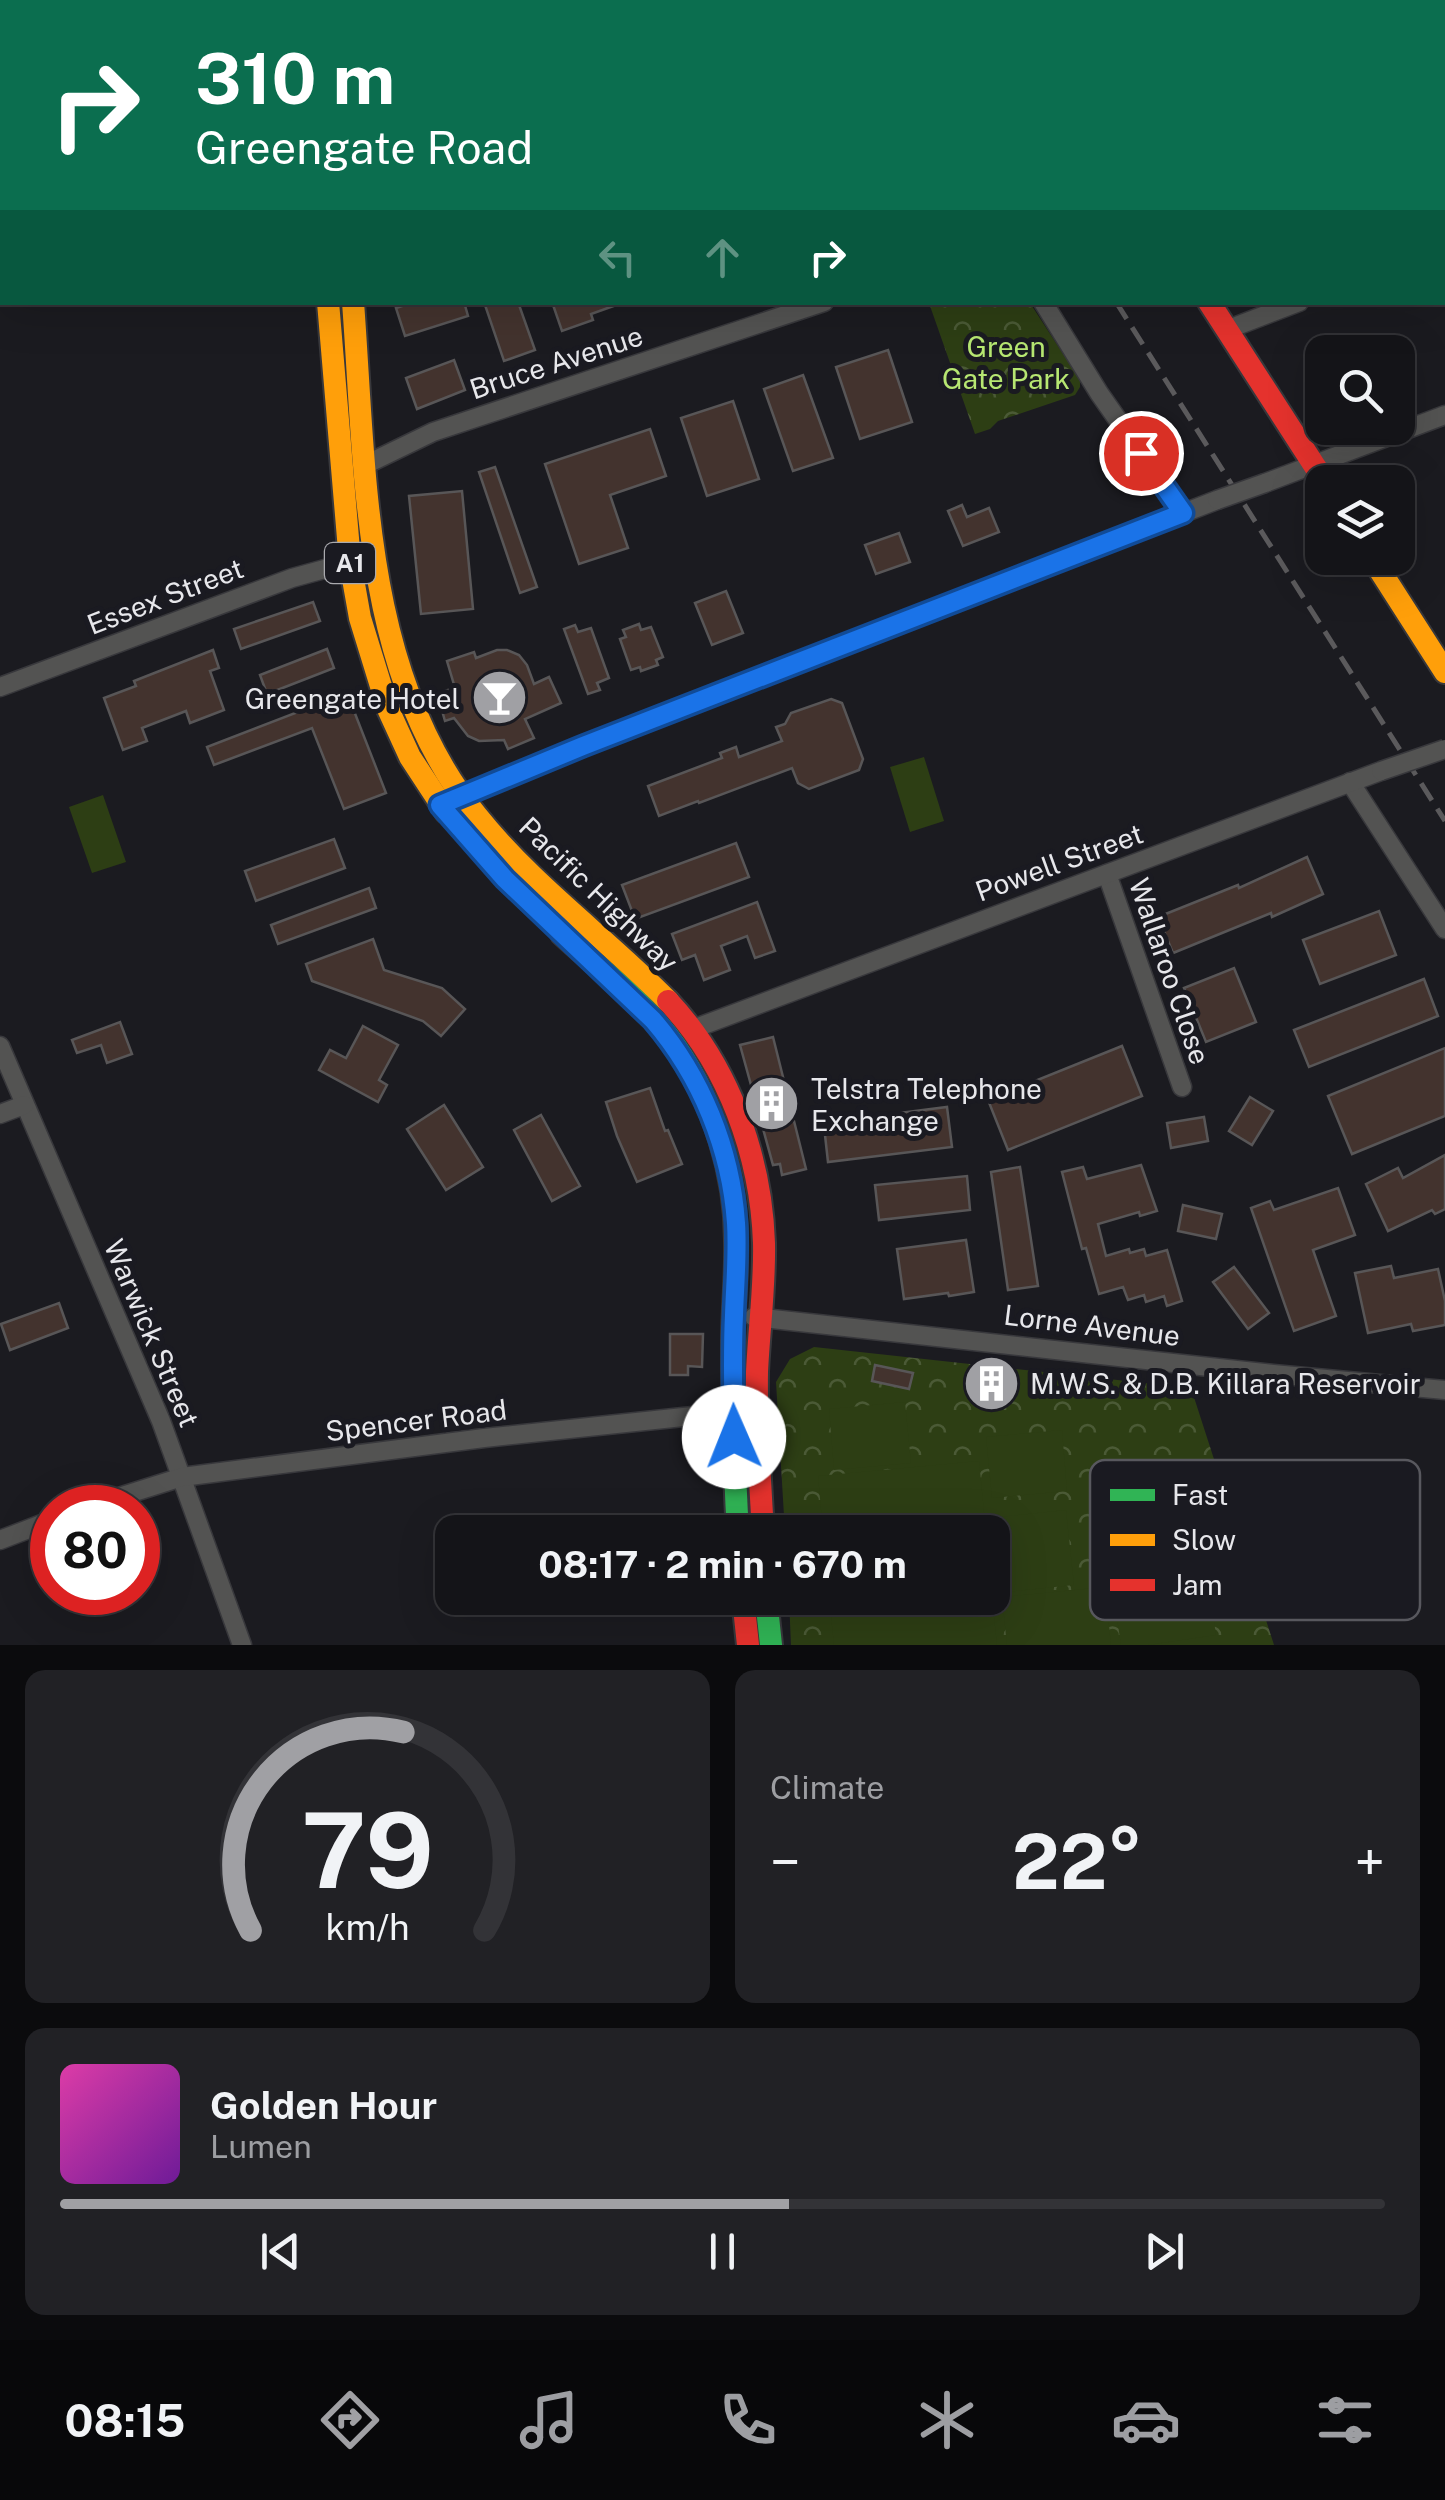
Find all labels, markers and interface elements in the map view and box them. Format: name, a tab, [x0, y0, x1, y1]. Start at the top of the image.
text: 310 m	[195, 37, 395, 120]
icon: right	[30, 40, 160, 170]
text: Greengate Road	[195, 121, 533, 174]
icon: left	[590, 230, 645, 285]
icon: ahead	[695, 230, 750, 285]
icon: right	[800, 230, 855, 285]
street label: Bruce Avenue	[465, 319, 647, 405]
park label: Green Gate Park	[942, 330, 1070, 395]
map controls	[1305, 335, 1415, 575]
button: search	[1305, 335, 1415, 445]
pin	[1099, 411, 1184, 496]
icon: arrive	[1114, 426, 1169, 481]
button: layers	[1305, 465, 1415, 575]
road number: A1	[325, 543, 375, 583]
street label: Essex Street	[82, 551, 248, 641]
bar icon: Greengate Hotel	[469, 668, 529, 728]
place label: Greengate Hotel	[245, 682, 460, 715]
street label: Pacific Highway	[513, 810, 685, 978]
street label: Powell Street	[971, 816, 1147, 908]
street label: Wallaroo Close	[1123, 874, 1217, 1068]
place label: Telstra Telephone Exchange	[811, 1072, 1042, 1137]
building icon: Telstra Telephone Exchange	[742, 1074, 802, 1134]
street label: Warwick Street	[98, 1234, 206, 1432]
street label: Lorne Avenue	[1002, 1298, 1182, 1352]
building icon: M.W.S. & D.B. Killara Reservoir	[961, 1353, 1021, 1413]
place label: M.W.S. & D.B. Killara Reservoir	[1030, 1367, 1421, 1400]
position arrow	[682, 1385, 786, 1489]
street label: Spencer Road	[323, 1393, 509, 1447]
legend	[1090, 1460, 1420, 1620]
text: Fast	[1172, 1478, 1228, 1511]
speed limit sign: 80	[30, 1485, 160, 1615]
text: Slow	[1172, 1523, 1236, 1556]
text: 08:17 · 2 min · 670 m	[538, 1542, 907, 1587]
text: Jam	[1172, 1568, 1223, 1601]
text: Climate	[770, 1769, 884, 1806]
text: 79	[301, 1789, 434, 1911]
text: 22°	[1012, 1818, 1143, 1906]
text: −	[770, 1830, 801, 1894]
text: +	[1355, 1830, 1385, 1894]
text: km/h	[325, 1906, 410, 1948]
text: Golden Hour	[210, 2083, 437, 2128]
text: Lumen	[210, 2128, 312, 2165]
icon: previous	[253, 2224, 308, 2279]
icon: pause	[695, 2224, 750, 2279]
icon: next	[1137, 2224, 1192, 2279]
icon: directions	[315, 2385, 385, 2455]
icon: music	[514, 2385, 584, 2455]
icon: phone	[713, 2385, 783, 2455]
icon: climate	[912, 2385, 982, 2455]
icon: car	[1111, 2385, 1181, 2455]
icon: filters	[1310, 2385, 1380, 2455]
text: 08:15	[65, 2394, 185, 2447]

